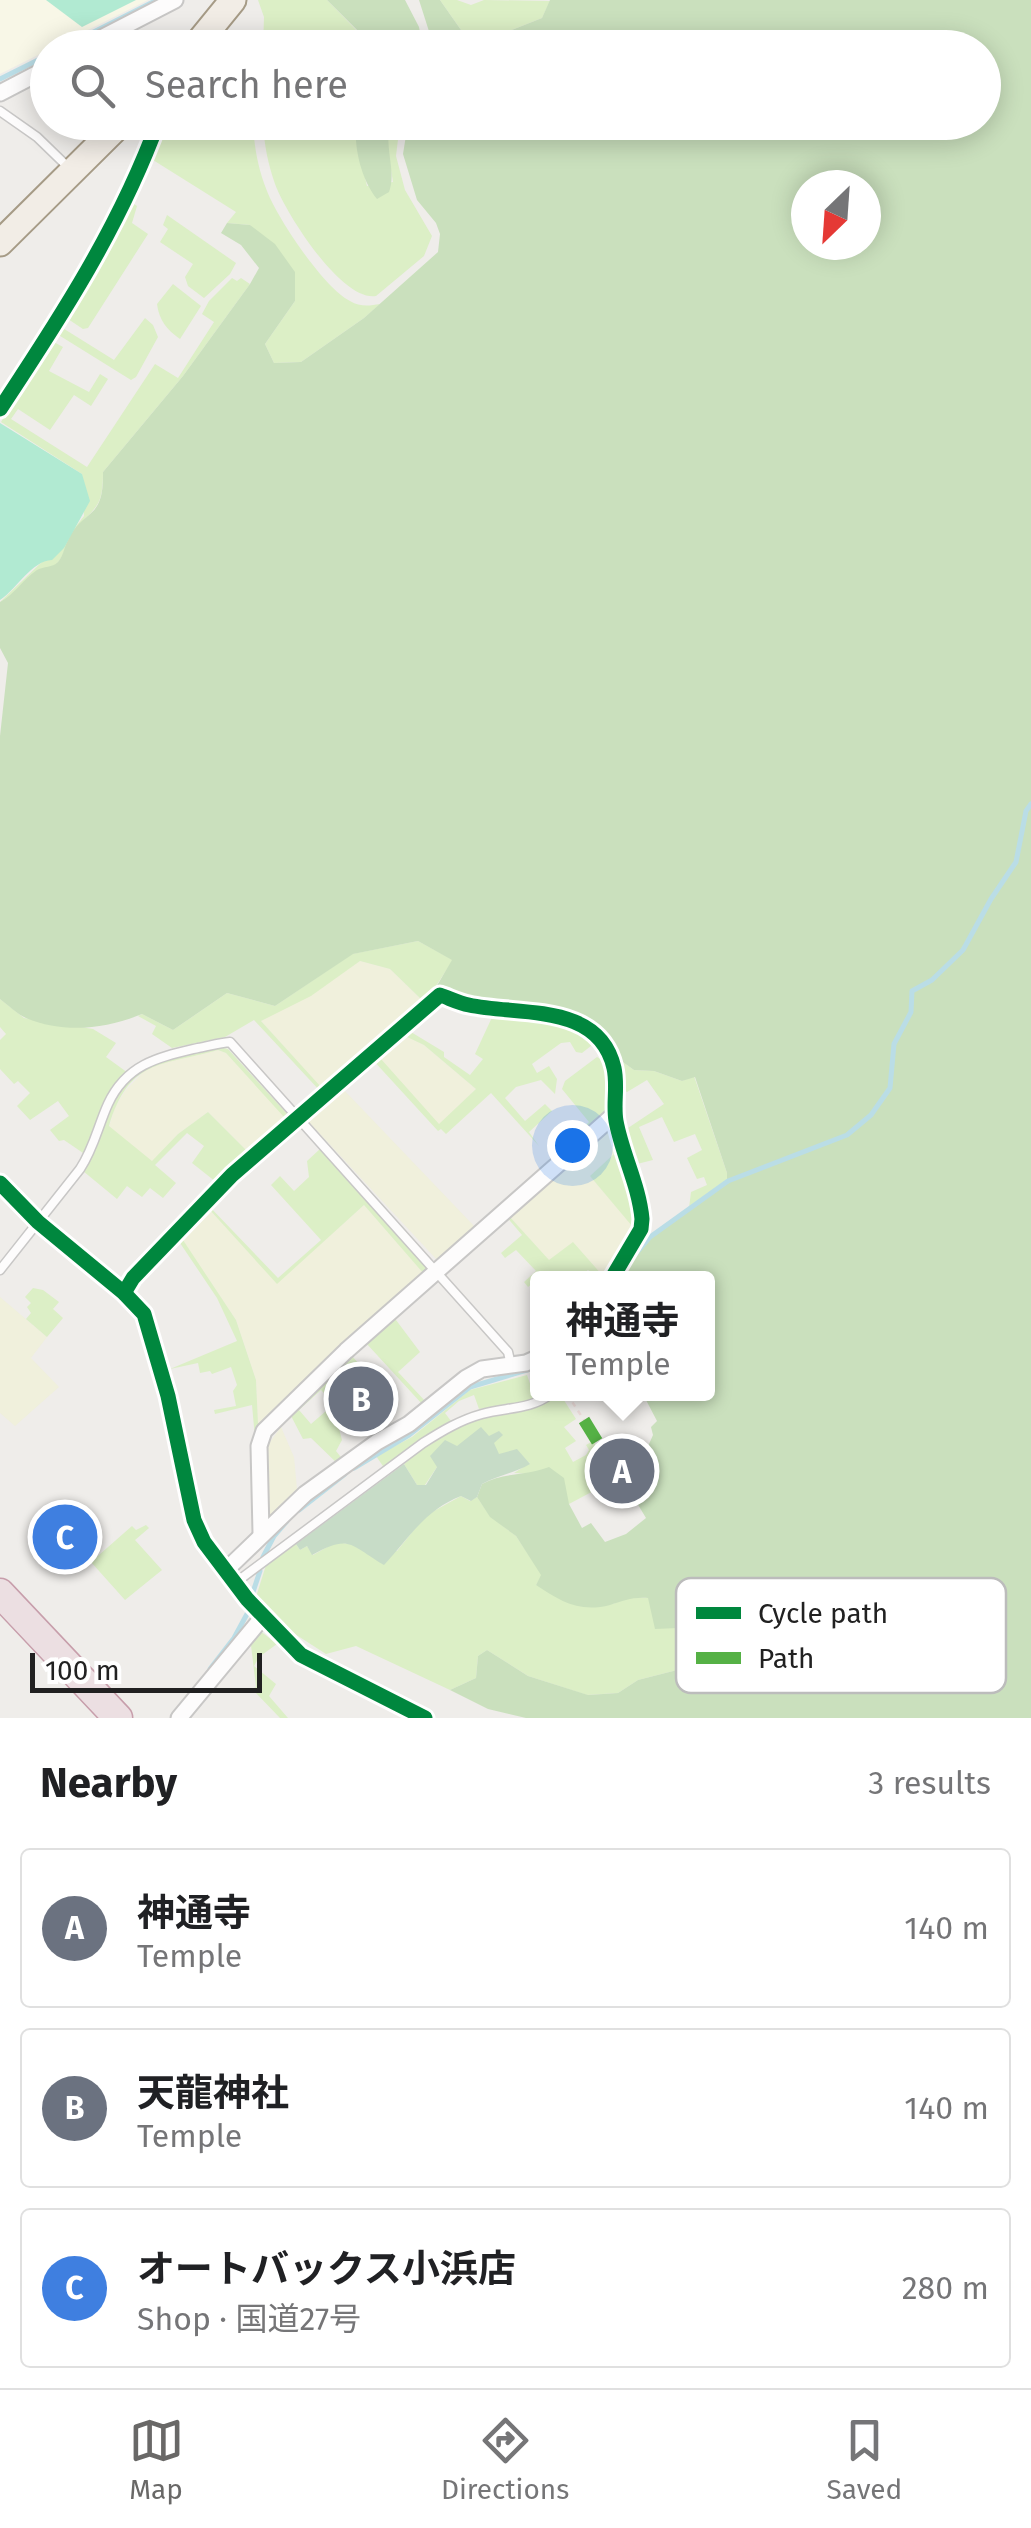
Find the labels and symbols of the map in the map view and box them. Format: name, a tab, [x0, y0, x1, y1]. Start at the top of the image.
north arrow	[791, 170, 881, 260]
your location	[547, 1120, 598, 1171]
pin: B	[328, 1362, 394, 1436]
pin: A	[590, 1434, 654, 1508]
pin: C	[32, 1500, 98, 1574]
legend	[676, 1578, 1006, 1693]
text: Cycle path	[758, 1597, 888, 1630]
text: Path	[758, 1642, 814, 1675]
scale bar	[30, 1648, 262, 1692]

